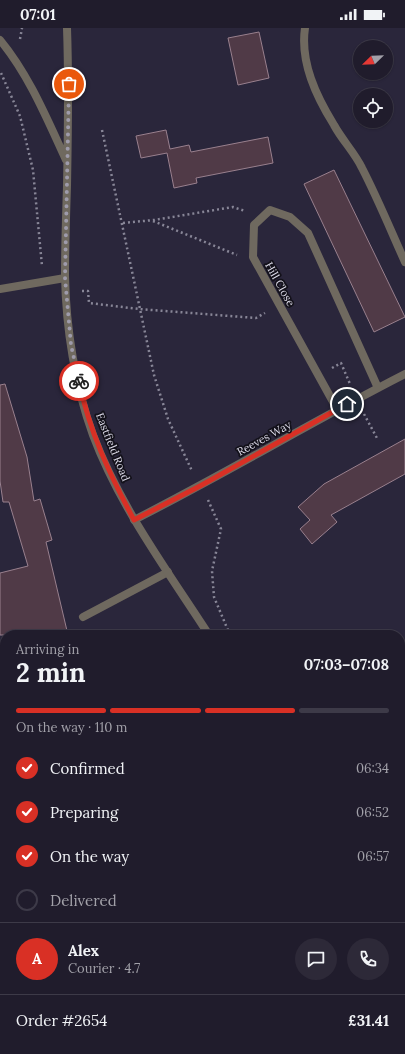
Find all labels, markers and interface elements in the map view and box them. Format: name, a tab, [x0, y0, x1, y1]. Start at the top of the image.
text: 07:01	[20, 5, 56, 24]
north arrow	[353, 40, 393, 80]
map controls	[353, 40, 393, 128]
pin	[52, 67, 86, 101]
icon: bag	[58, 73, 80, 95]
button: locate	[353, 88, 393, 128]
street label: Hill Close	[262, 259, 298, 309]
courier	[59, 361, 99, 401]
icon: bike	[68, 370, 90, 392]
pin	[330, 387, 364, 421]
icon: home	[336, 393, 358, 415]
street label: Eastfield Road	[93, 411, 133, 484]
street label: Reeves Way	[234, 417, 294, 459]
text: Arriving in	[16, 641, 79, 658]
text: 07:03–07:08	[304, 655, 389, 674]
text: 2 min	[16, 656, 86, 689]
text: On the way · 110 m	[16, 719, 127, 736]
icon: check	[16, 757, 38, 779]
text: Confirmed	[50, 759, 125, 778]
text: 06:34	[356, 760, 389, 777]
icon: check	[16, 801, 38, 823]
text: Preparing	[50, 803, 118, 822]
text: 06:52	[356, 804, 389, 821]
icon: check	[16, 845, 38, 867]
text: On the way	[50, 847, 129, 866]
text: 06:57	[357, 848, 389, 865]
text: Delivered	[50, 891, 117, 910]
button: chat	[295, 938, 337, 980]
button: phone	[347, 938, 389, 980]
text: Alex	[68, 941, 99, 960]
text: A	[32, 949, 42, 968]
text: Courier · 4.7	[68, 960, 140, 977]
text: Order #2654	[16, 1011, 107, 1030]
text: £31.41	[348, 1011, 389, 1030]

